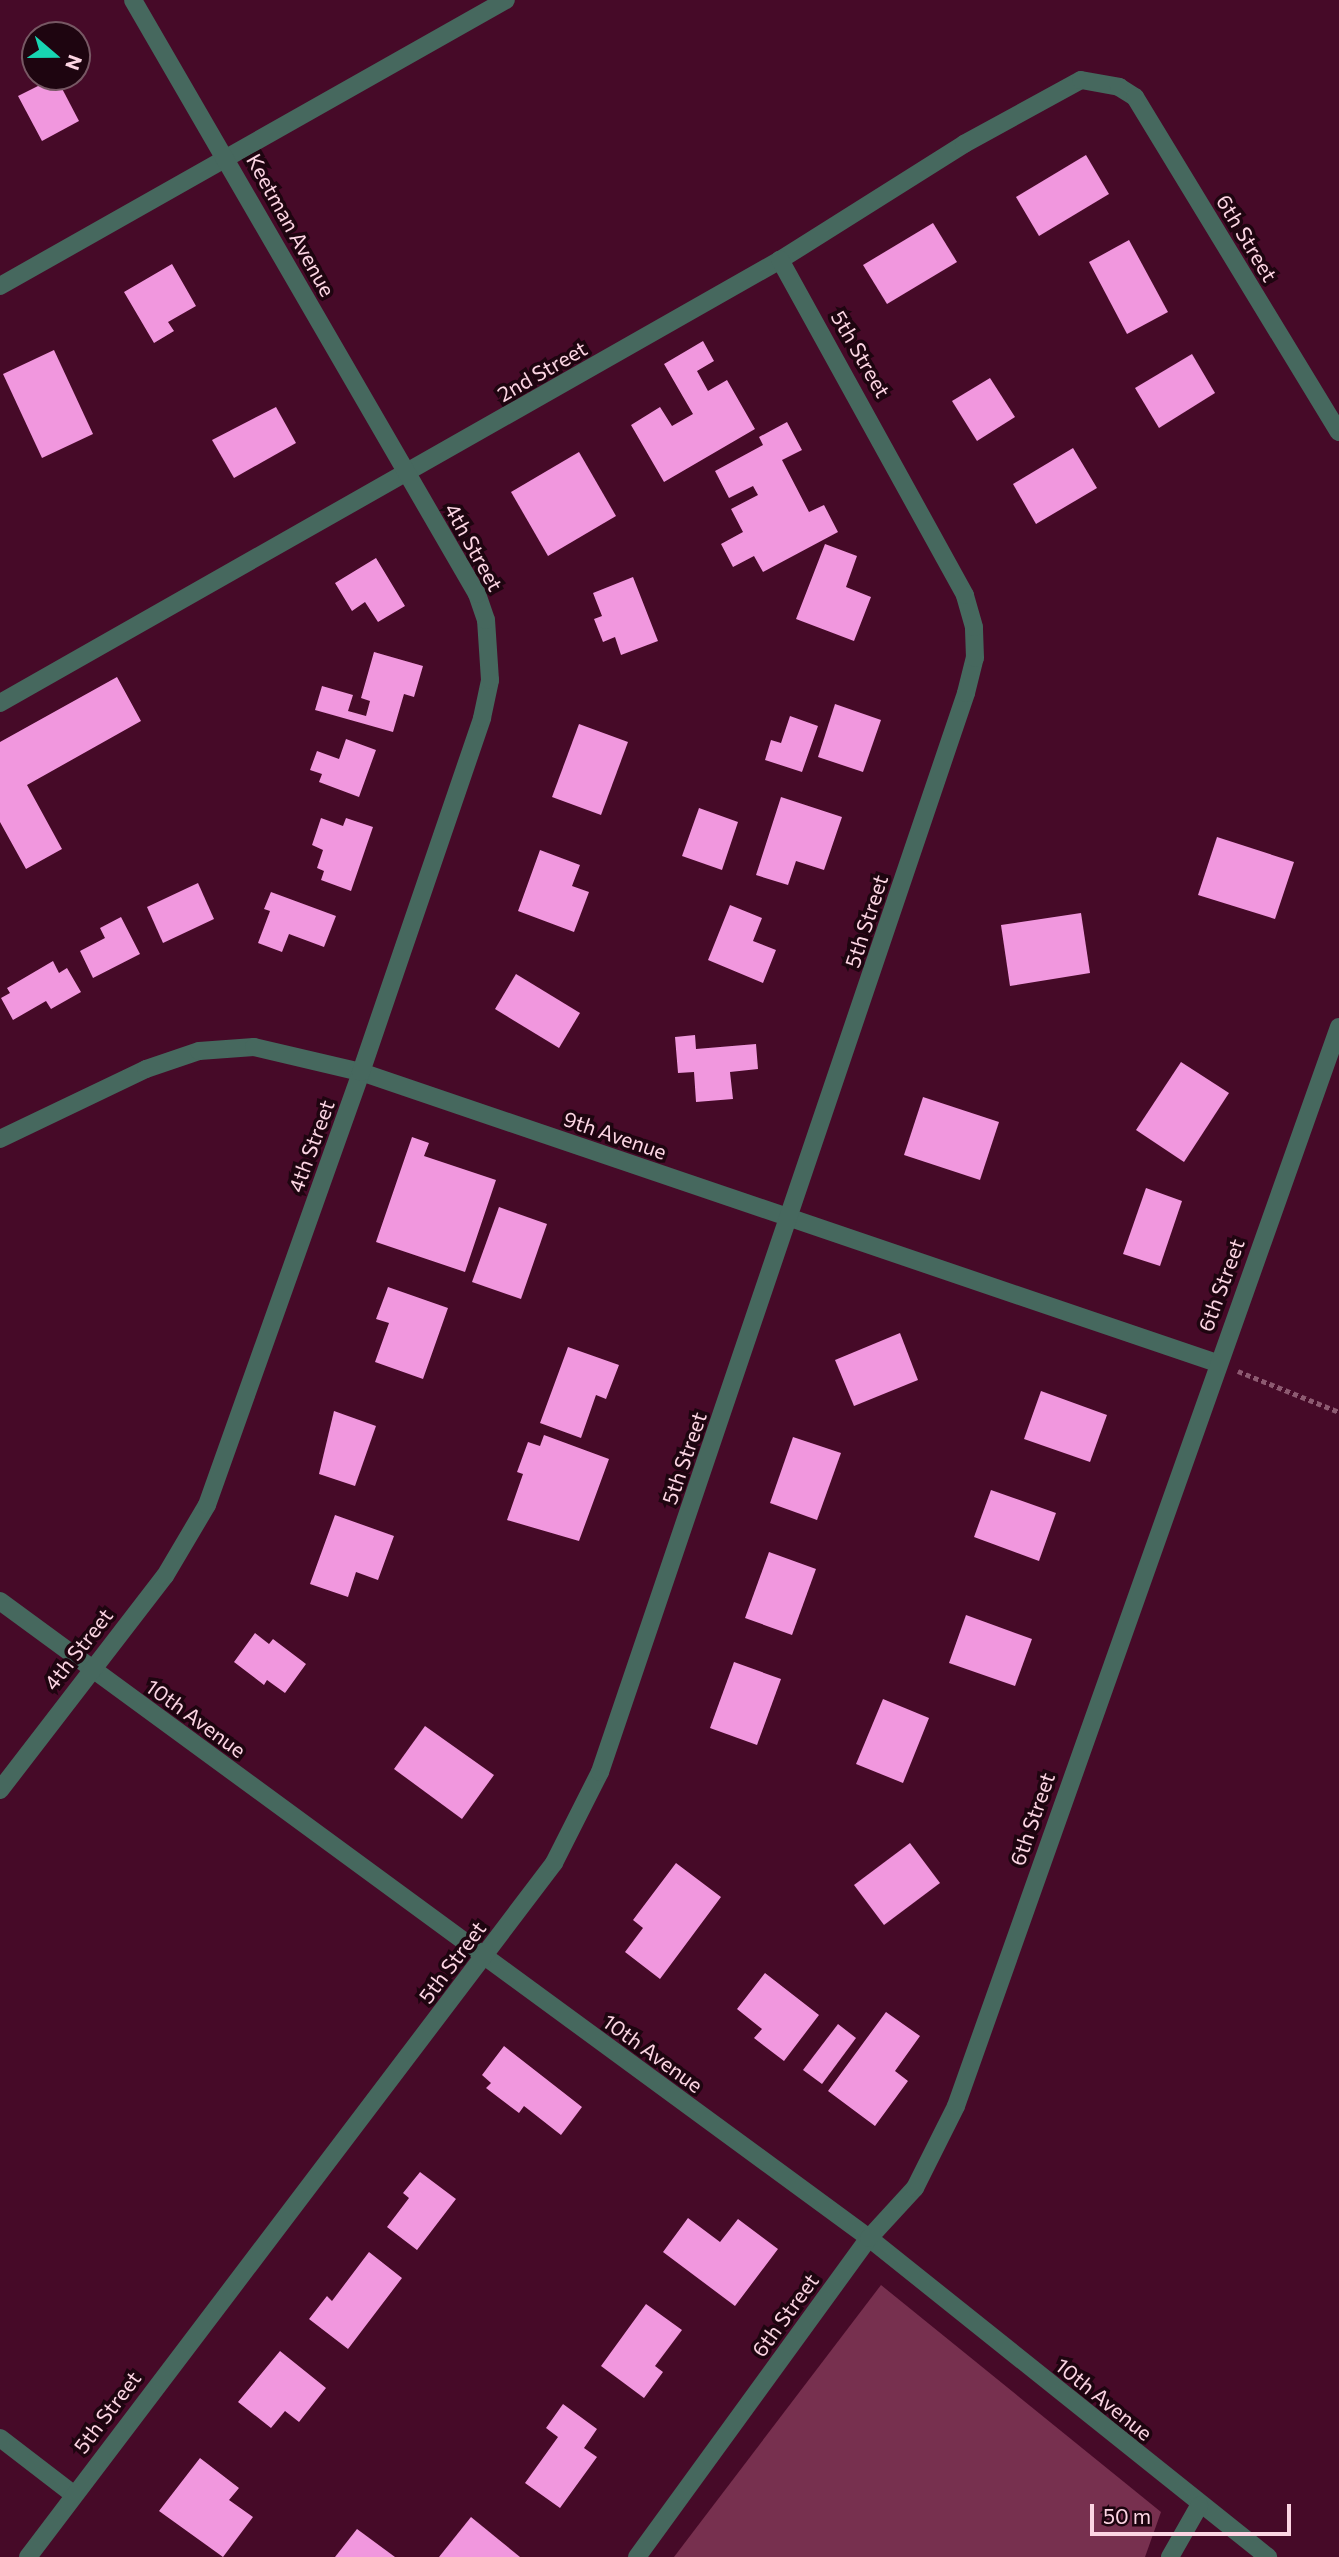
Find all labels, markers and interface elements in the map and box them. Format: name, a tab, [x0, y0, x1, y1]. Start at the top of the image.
north arrow	[21, 21, 91, 91]
text: N	[61, 52, 88, 73]
street label: Keetman Avenue	[241, 149, 341, 301]
street label: 6th Street	[1211, 190, 1283, 286]
street label: 5th Street	[826, 306, 896, 402]
street label: 2nd Street	[493, 335, 591, 407]
street label: 4th Street	[440, 499, 508, 595]
street label: 5th Street	[839, 871, 893, 971]
street label: 4th Street	[283, 1096, 339, 1196]
street label: 9th Avenue	[560, 1106, 670, 1164]
street label: 6th Street	[1193, 1235, 1249, 1335]
street label: 5th Street	[656, 1408, 712, 1508]
street label: 4th Street	[38, 1603, 118, 1695]
street label: 10th Avenue	[141, 1673, 251, 1763]
street label: 6th Street	[1004, 1769, 1060, 1869]
street label: 5th Street	[413, 1916, 491, 2008]
street label: 10th Avenue	[598, 2008, 708, 2098]
street label: 6th Street	[746, 2268, 824, 2362]
street label: 10th Avenue	[1050, 2352, 1158, 2446]
street label: 5th Street	[68, 2366, 146, 2458]
scale bar	[1094, 2490, 1295, 2534]
text: 50 m	[1103, 2503, 1151, 2528]

